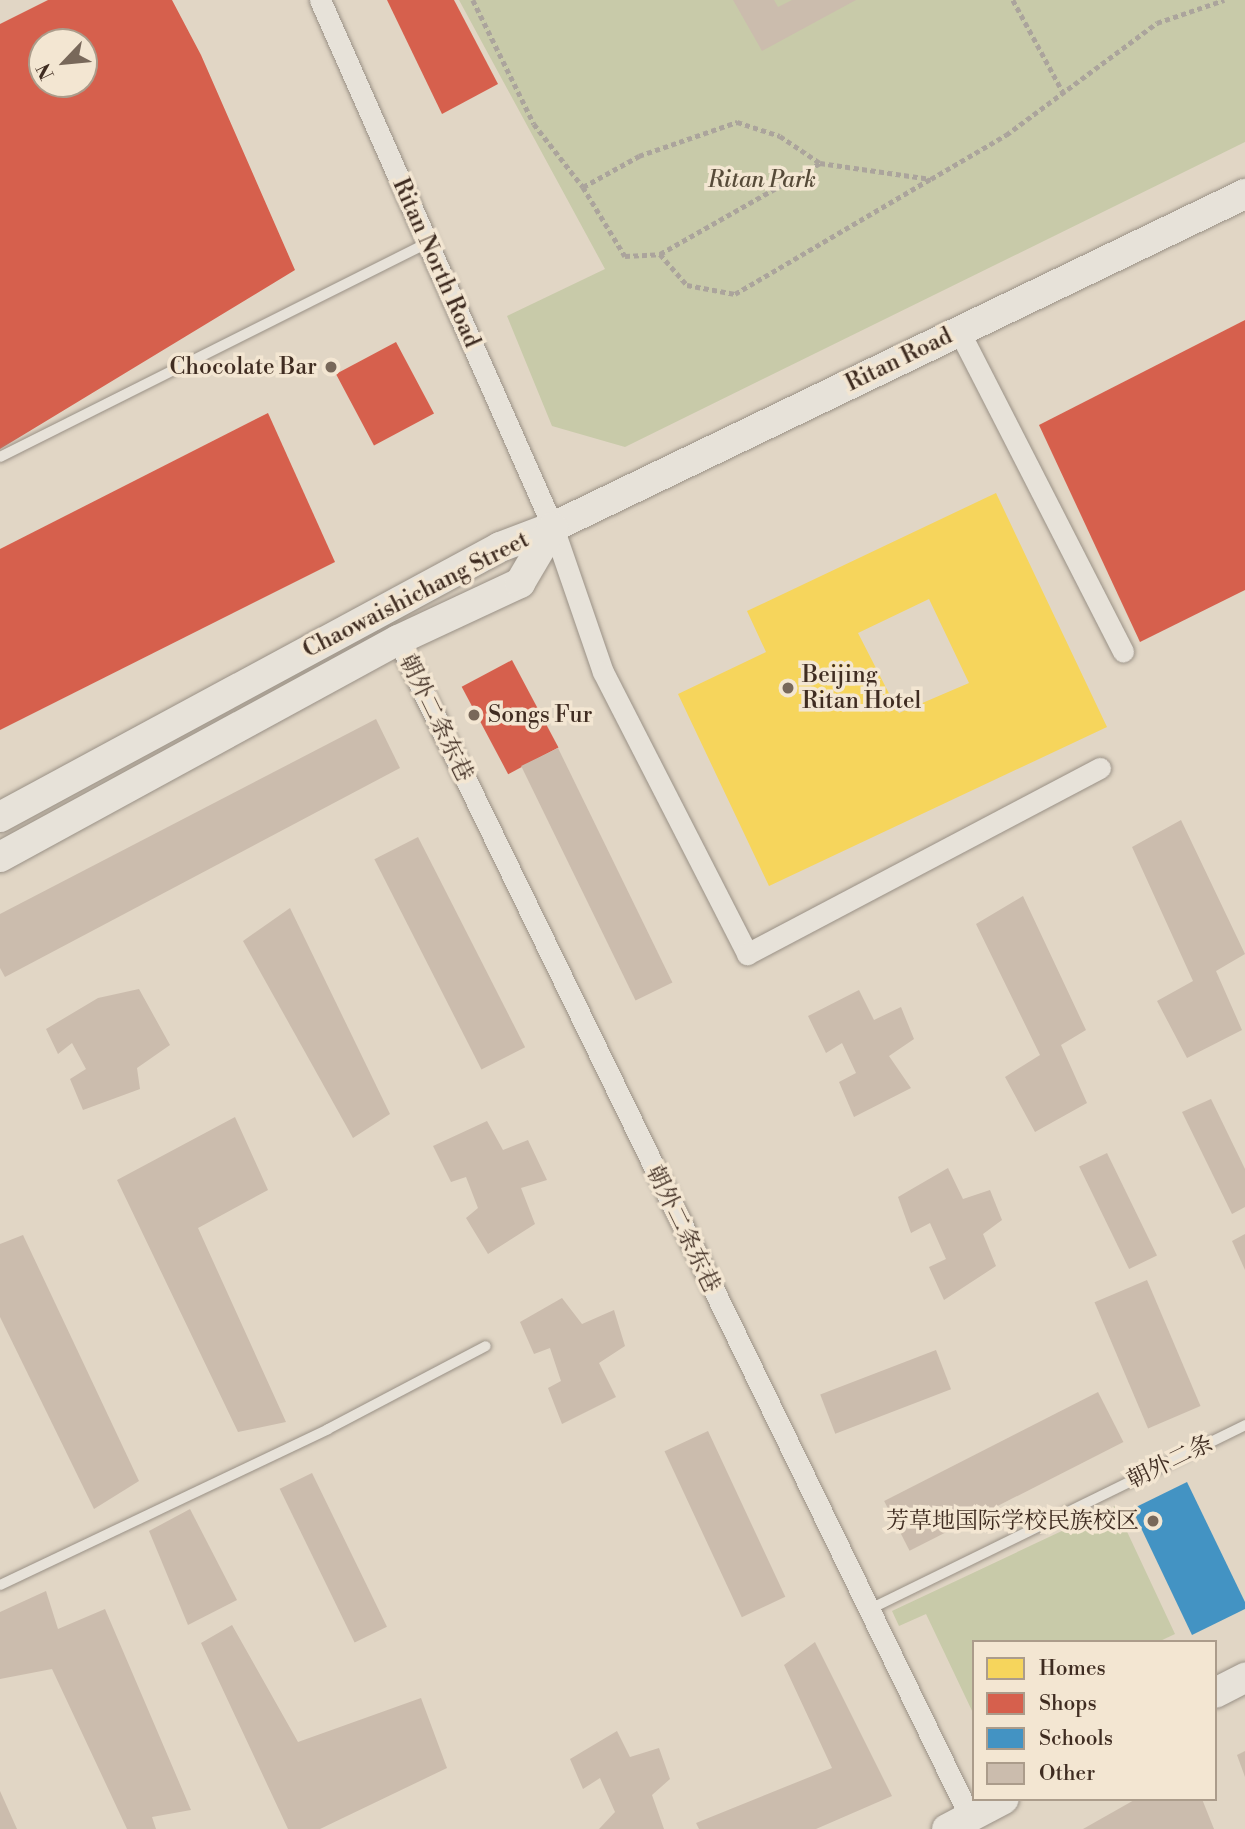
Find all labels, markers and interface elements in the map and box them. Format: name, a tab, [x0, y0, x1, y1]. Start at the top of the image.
north arrow	[28, 28, 98, 98]
text: N	[32, 59, 60, 83]
park label: Ritan Park	[708, 166, 816, 194]
street label: Ritan North Road	[386, 174, 486, 352]
street label: Ritan Road	[841, 322, 957, 398]
place label: Chocolate Bar	[170, 353, 317, 381]
marker: Chocolate Bar	[323, 359, 339, 375]
street label: Chaowaishichang Street	[298, 526, 534, 664]
street label: 朝外二条东巷	[393, 650, 479, 786]
place label: Beijing Ritan Hotel	[802, 661, 921, 715]
marker: Beijing Ritan Hotel	[780, 680, 796, 696]
place label: Songs Fur	[488, 701, 593, 729]
marker: Songs Fur	[466, 707, 482, 723]
street label: 朝外二条东巷	[640, 1161, 726, 1297]
street label: 朝外二条	[1123, 1429, 1217, 1495]
place label: 芳草地国际学校民族校区	[886, 1507, 1139, 1535]
marker: 芳草地国际学校民族校区	[1145, 1513, 1161, 1529]
legend	[972, 1640, 1217, 1801]
text: Homes	[1039, 1656, 1106, 1682]
text: Shops	[1039, 1691, 1097, 1717]
text: Schools	[1039, 1726, 1113, 1752]
text: Other	[1039, 1761, 1095, 1787]

